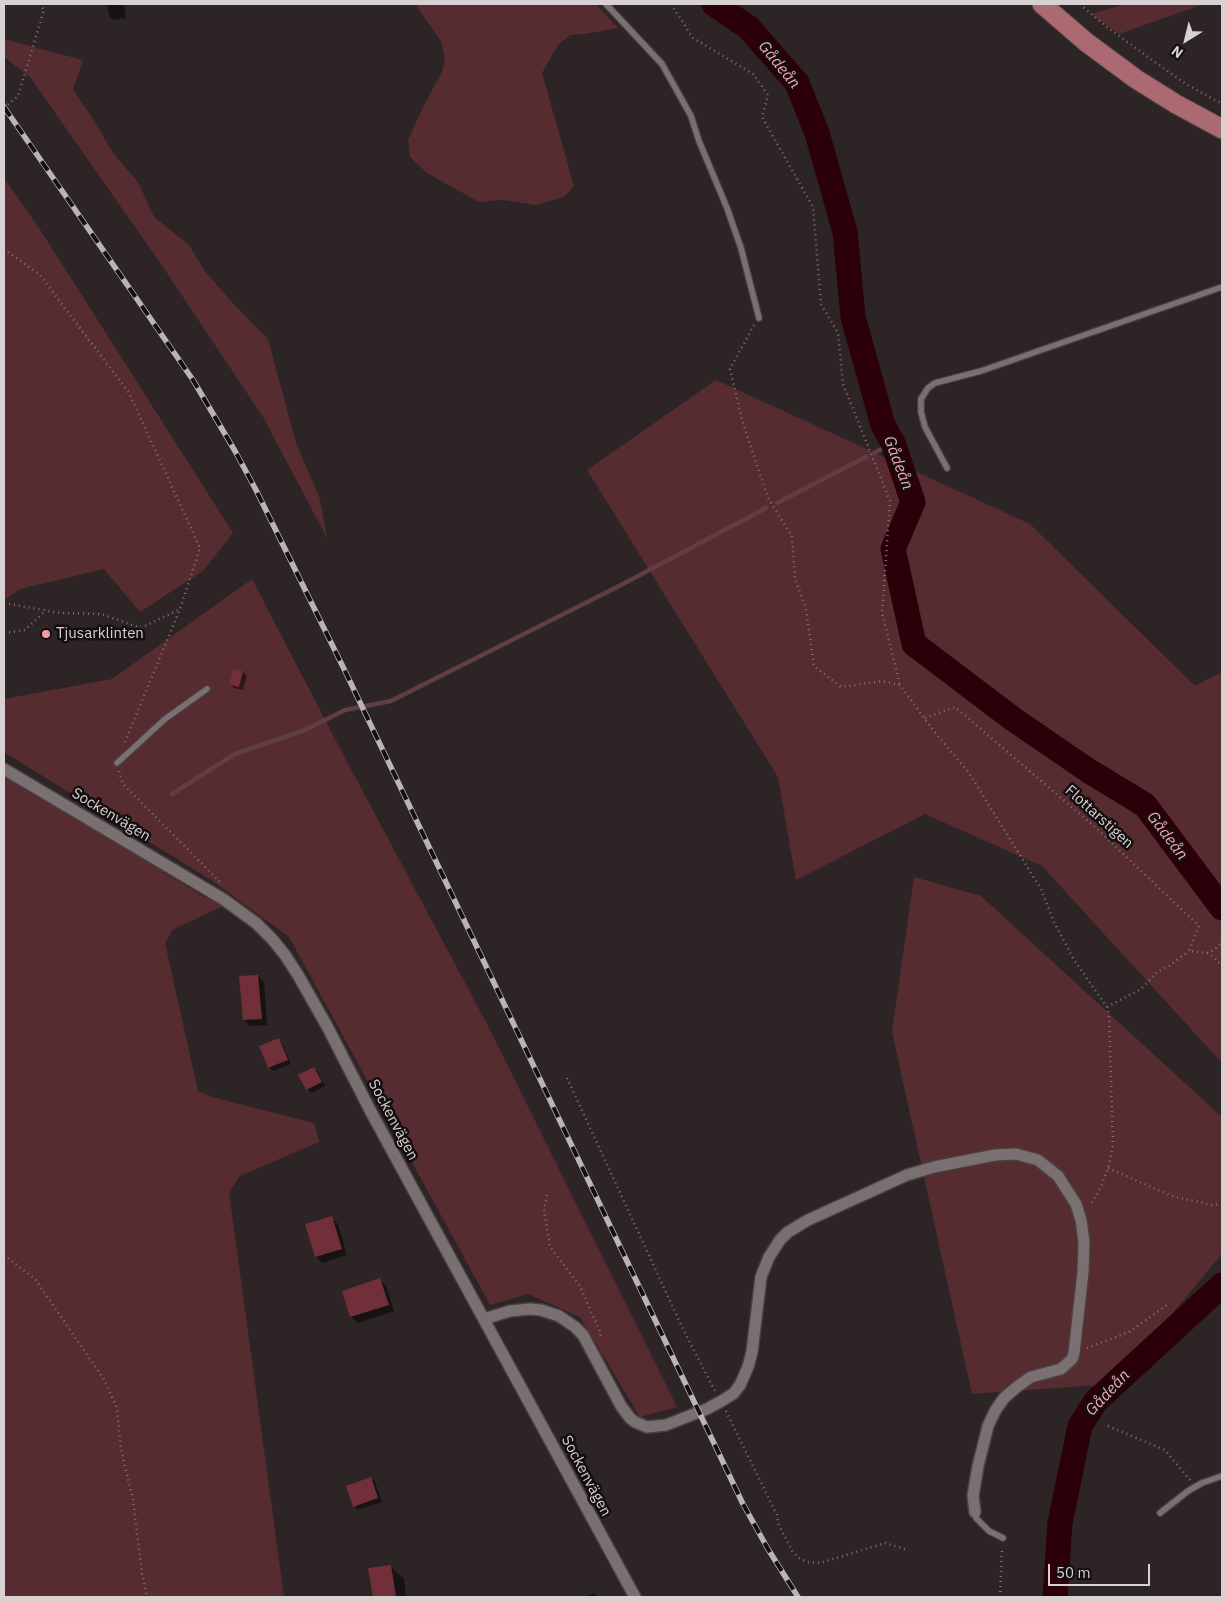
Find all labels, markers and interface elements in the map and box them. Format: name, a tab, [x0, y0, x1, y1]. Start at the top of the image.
north arrow	[1161, 15, 1211, 65]
water label: Gådeån	[754, 37, 804, 93]
text: N	[1168, 42, 1187, 62]
water label: Gådeån	[879, 434, 917, 492]
place label: Tjusarklinten	[56, 625, 144, 643]
marker: Tjusarklinten	[40, 628, 52, 640]
street label: Flottarstigen	[1061, 782, 1137, 852]
street label: Sockenvägen	[68, 784, 154, 846]
water label: Gådeån	[1143, 808, 1191, 864]
street label: Sockenvägen	[364, 1077, 422, 1163]
water label: Gådeån	[1082, 1366, 1134, 1420]
street label: Sockenvägen	[557, 1433, 615, 1519]
scale bar	[1051, 1554, 1154, 1586]
text: 50 m	[1056, 1563, 1091, 1582]

